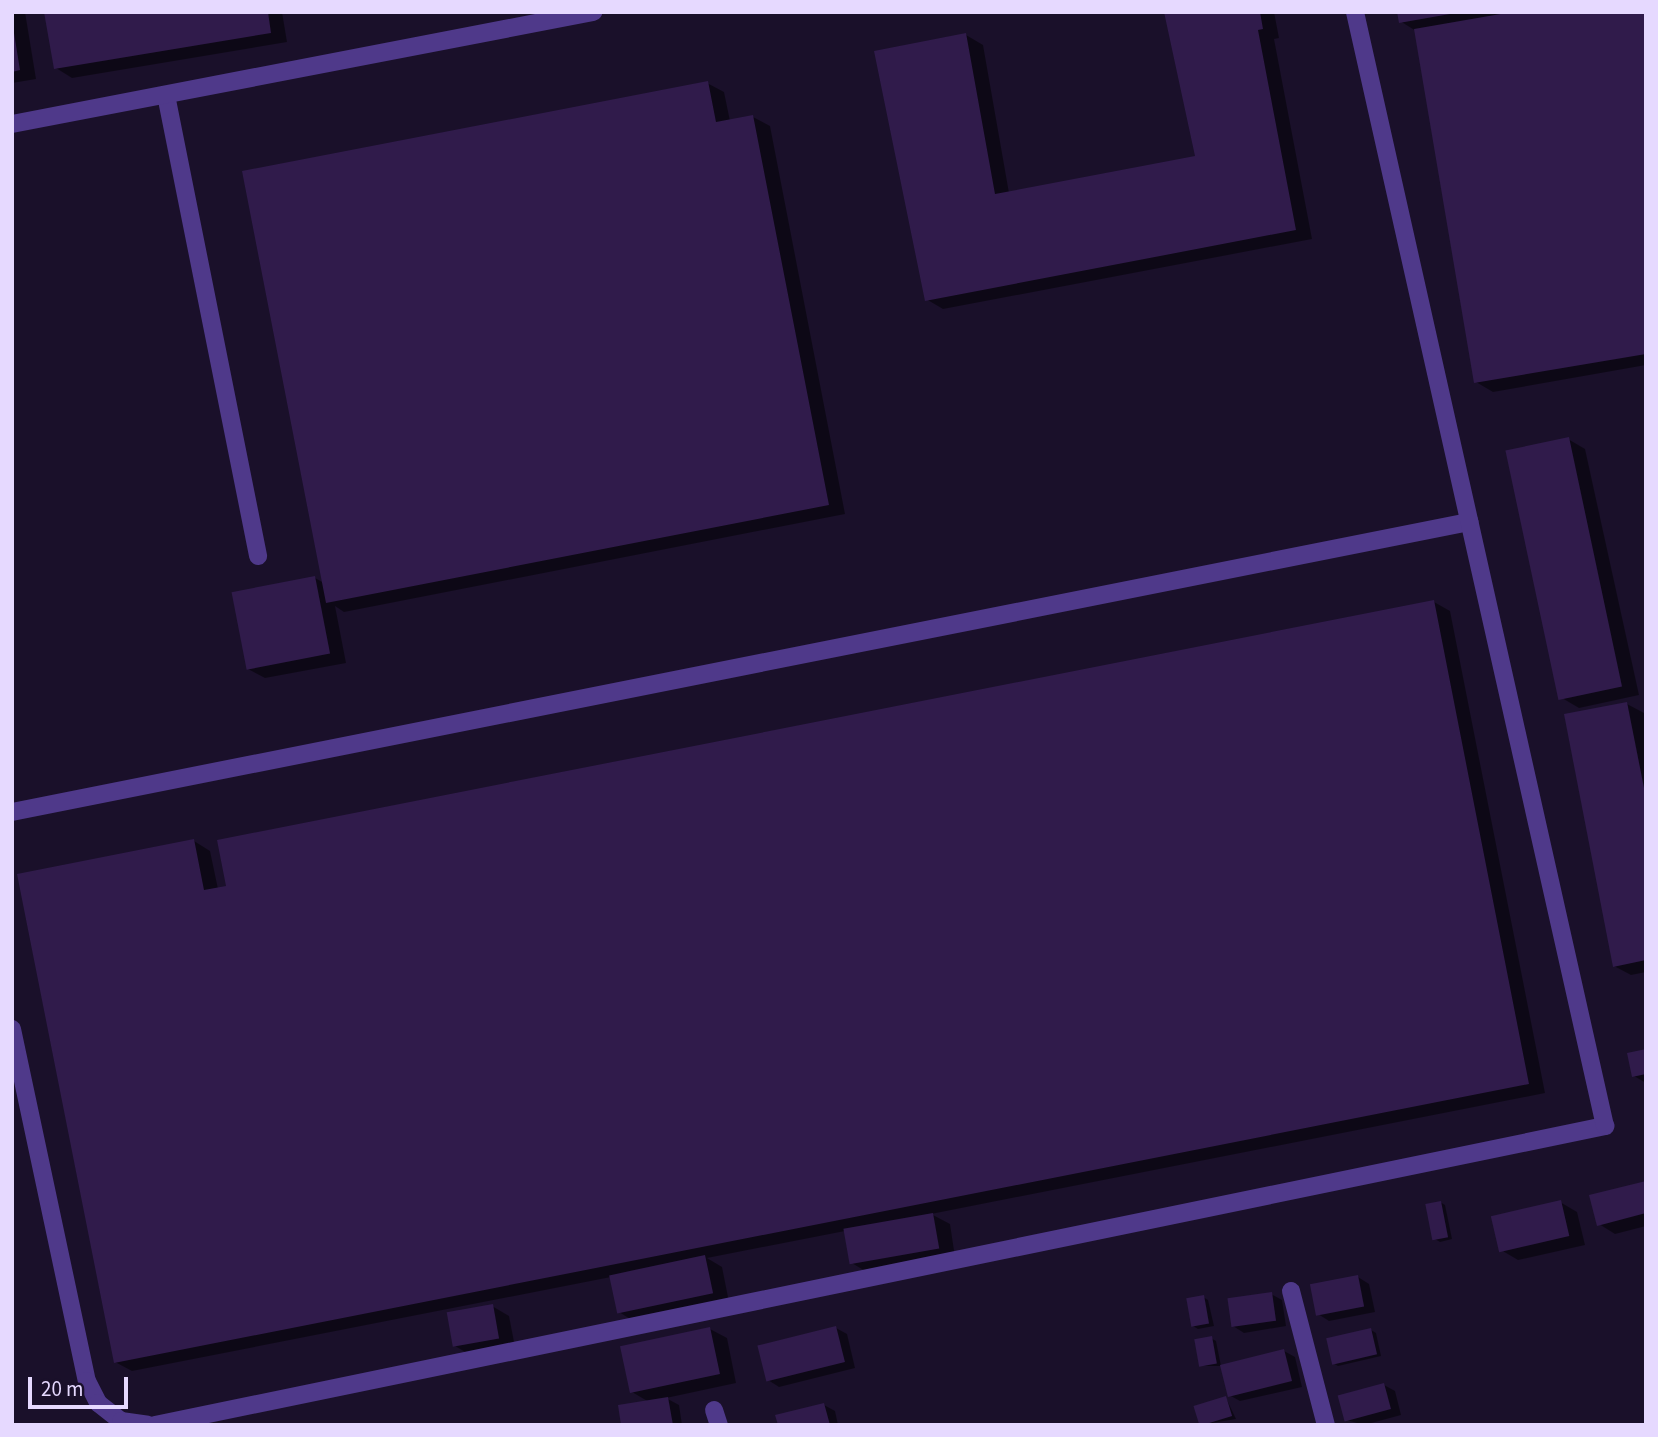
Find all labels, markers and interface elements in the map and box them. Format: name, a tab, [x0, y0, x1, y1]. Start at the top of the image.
scale bar	[32, 1364, 131, 1408]
text: 20 m	[41, 1374, 83, 1404]

